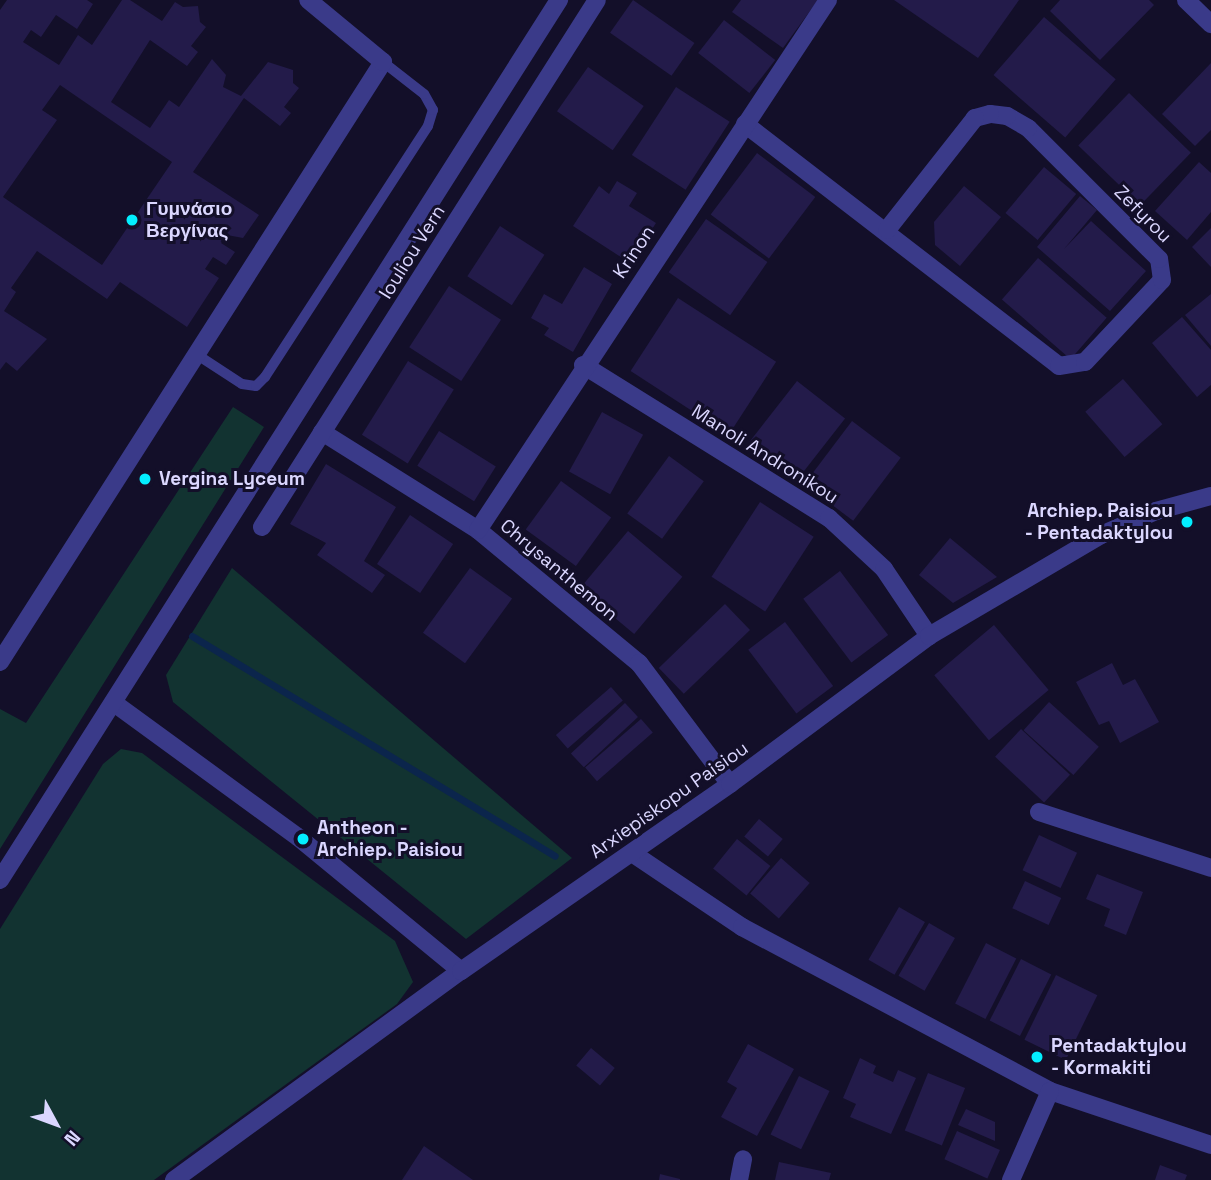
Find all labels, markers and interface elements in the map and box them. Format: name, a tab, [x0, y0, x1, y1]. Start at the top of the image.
street label: Zefyrou	[1110, 181, 1176, 247]
place label: Γυμνάσιο Βεργίνας	[146, 198, 232, 242]
street label: Iouliou Vern	[374, 201, 450, 303]
marker: Γυμνάσιο Βεργίνας	[124, 212, 140, 228]
street label: Krinon	[608, 221, 660, 283]
street label: Manoli Andronikou	[687, 400, 843, 508]
place label: Vergina Lyceum	[159, 468, 305, 490]
marker: Vergina Lyceum	[137, 471, 153, 487]
place label: Archiep. Paisiou - Pentadaktylou	[1024, 500, 1173, 544]
street label: Chrysanthemon	[496, 514, 622, 626]
marker: Archiep. Paisiou - Pentadaktylou	[1179, 514, 1195, 530]
street label: Arxiepiskopu Paisiou	[585, 737, 753, 863]
place label: Antheon - Archiep. Paisiou	[317, 817, 463, 861]
marker: Antheon - Archiep. Paisiou	[295, 831, 311, 847]
place label: Pentadaktylou - Kormakiti	[1051, 1035, 1187, 1079]
marker: Pentadaktylou - Kormakiti	[1029, 1049, 1045, 1065]
north arrow	[21, 1089, 91, 1159]
text: N	[59, 1125, 86, 1151]

